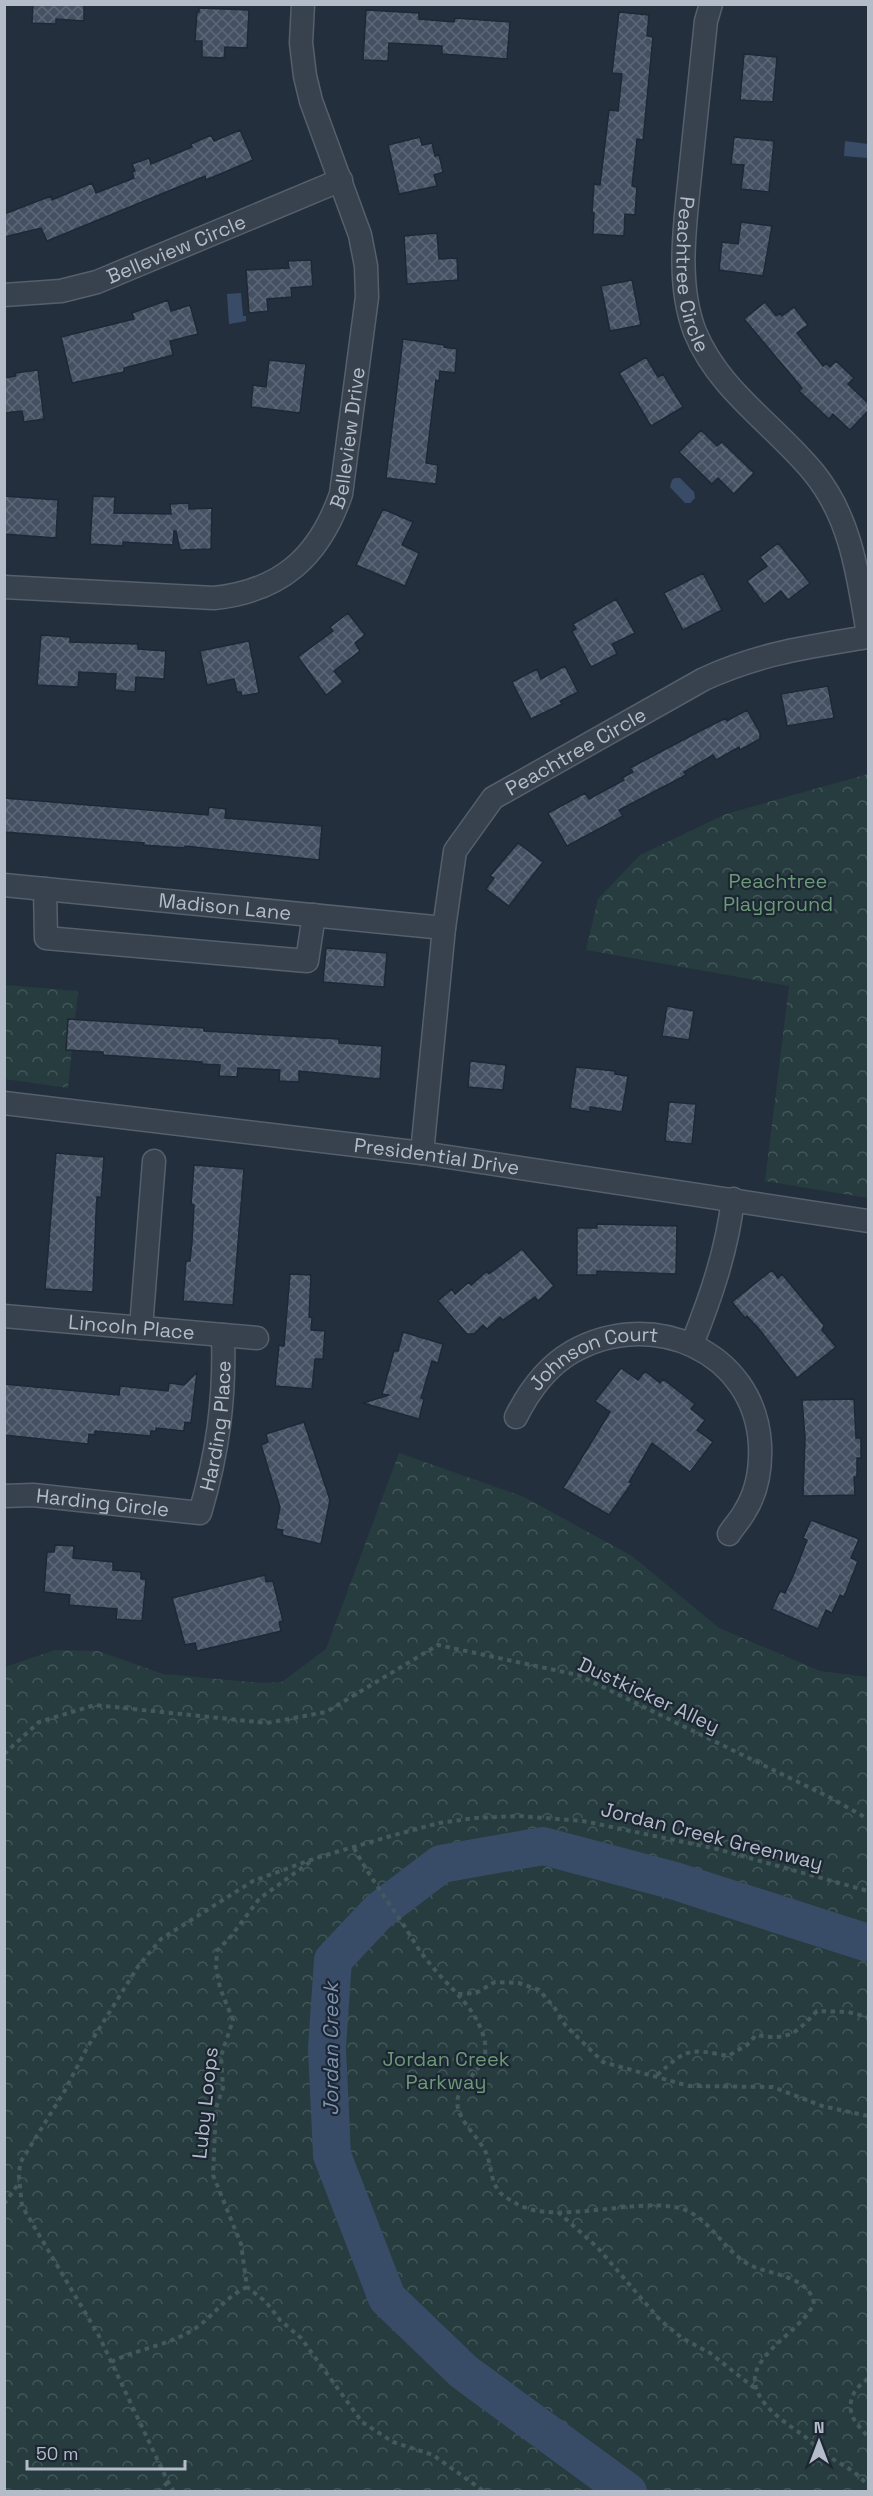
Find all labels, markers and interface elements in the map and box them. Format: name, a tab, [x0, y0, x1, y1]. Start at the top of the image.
street label: Peachtree Circle	[670, 195, 715, 357]
street label: Belleview Circle	[103, 208, 250, 290]
street label: Belleview Drive	[324, 365, 371, 513]
street label: Peachtree Circle	[501, 701, 651, 801]
park label: Peachtree Playground	[723, 868, 833, 917]
street label: Madison Lane	[157, 887, 292, 926]
street label: Presidential Drive	[353, 1132, 521, 1181]
street label: Lincoln Place	[67, 1309, 196, 1346]
street label: Johnson Court	[523, 1321, 660, 1396]
street label: Harding Place	[194, 1360, 236, 1494]
street label: Harding Circle	[35, 1482, 170, 1523]
street label: Dustkicker Alley	[574, 1651, 724, 1739]
street label: Jordan Creek Greenway	[598, 1796, 826, 1876]
water label: Jordan Creek	[317, 1980, 344, 2116]
street label: Luby Loops	[186, 2046, 224, 2160]
park label: Jordan Creek Parkway	[382, 2046, 510, 2095]
north arrow	[789, 2412, 849, 2472]
text: N	[814, 2417, 824, 2438]
scale bar	[27, 2433, 184, 2471]
text: 50 m	[36, 2442, 78, 2465]

